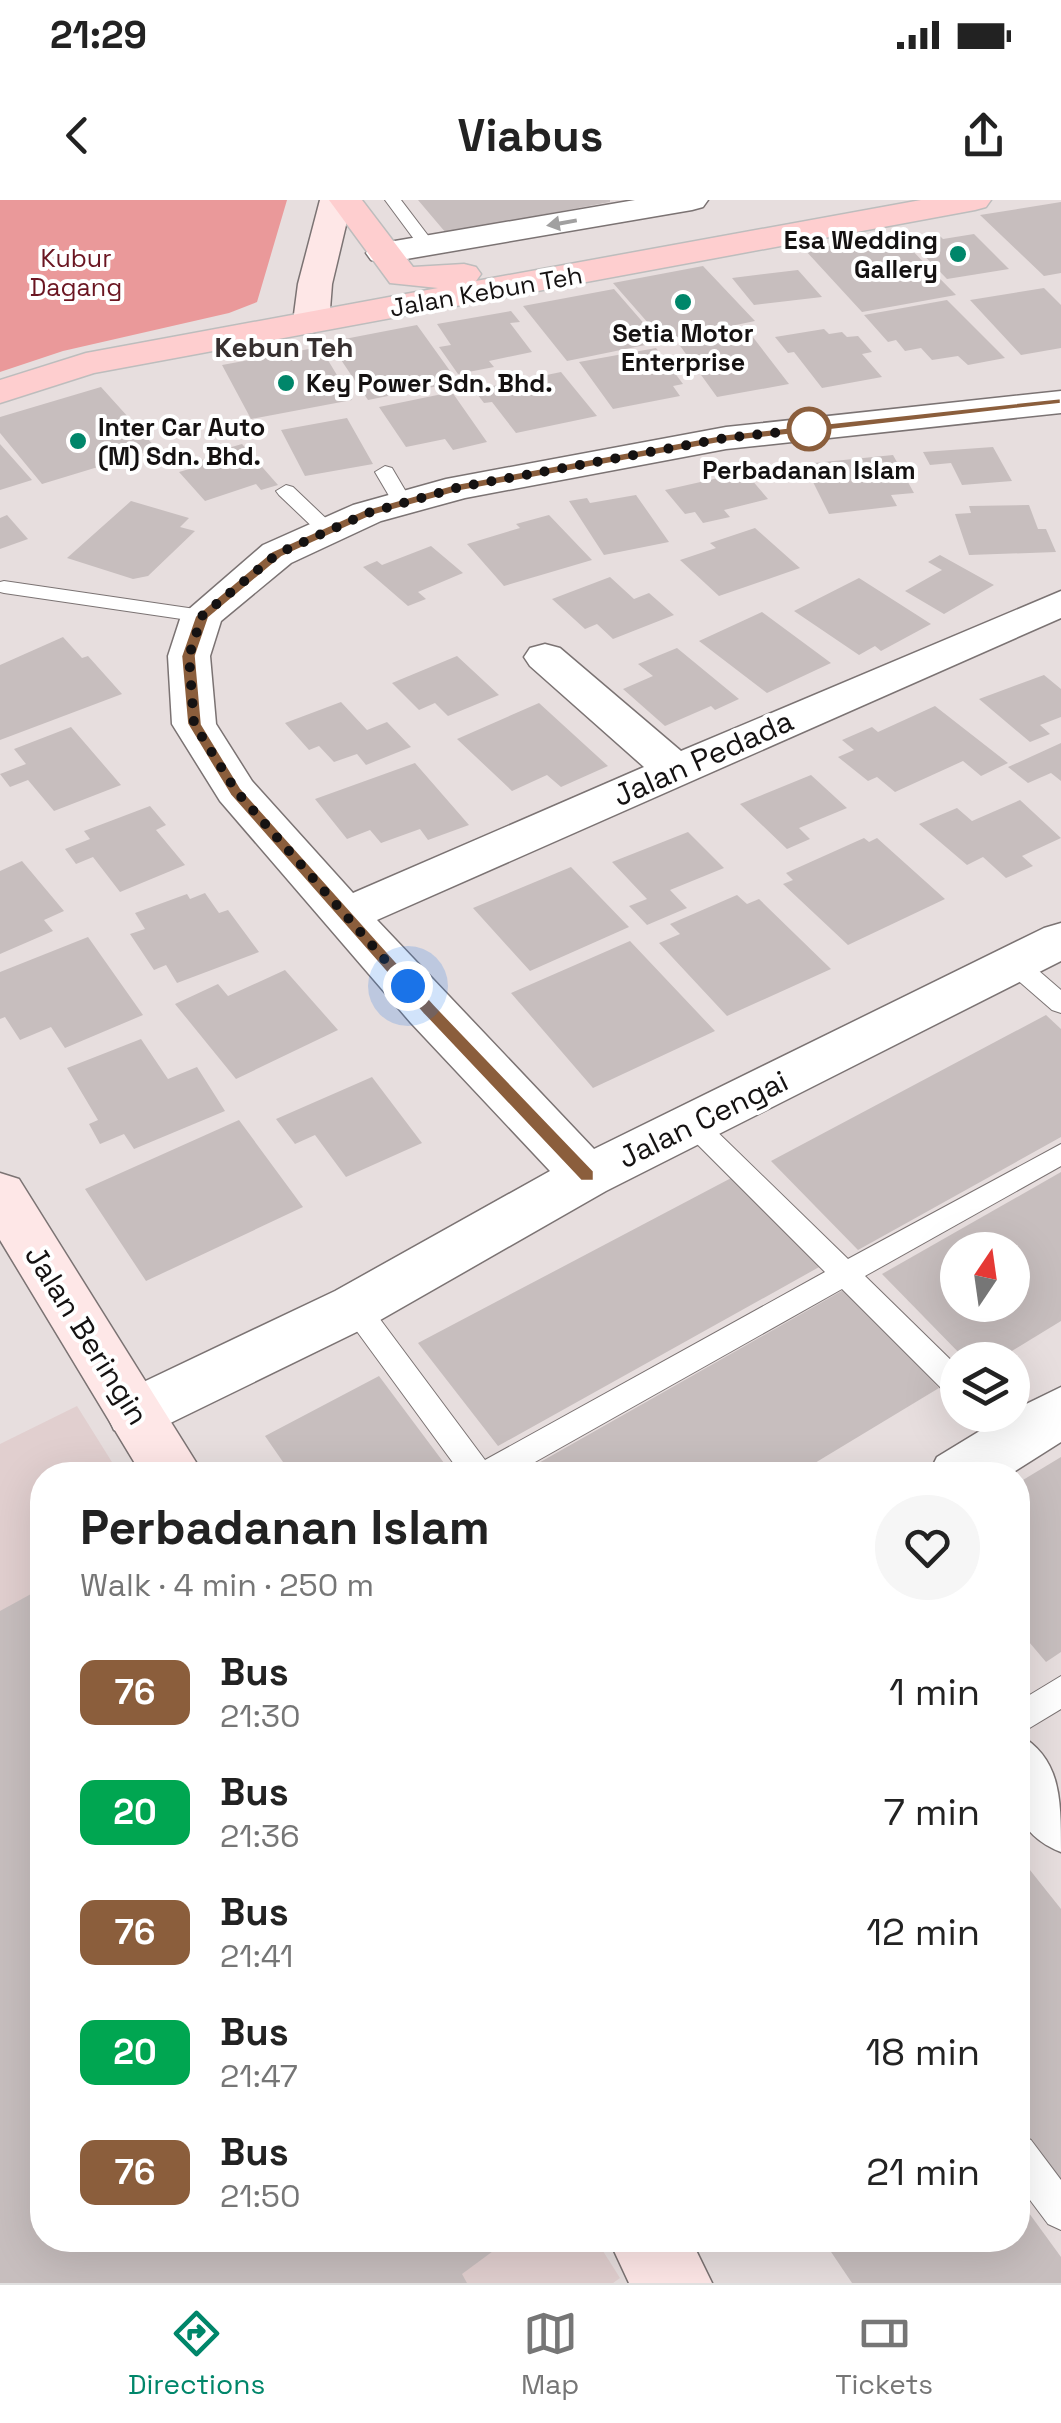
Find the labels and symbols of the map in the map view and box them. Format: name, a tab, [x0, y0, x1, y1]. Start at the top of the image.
one-way arrow	[545, 216, 577, 231]
place label: Esa Wedding Gallery	[784, 224, 938, 285]
park label: Kubur Dagang	[30, 242, 122, 303]
marker: Esa Wedding Gallery	[947, 243, 969, 265]
street label: Jalan Kebun Teh	[387, 258, 585, 324]
marker: Setia Motor Enterprise	[672, 291, 694, 313]
place label: Setia Motor Enterprise	[612, 317, 754, 378]
district label: Kebun Teh	[214, 329, 354, 365]
place label: Key Power Sdn. Bhd.	[306, 367, 553, 399]
marker: Key Power Sdn. Bhd.	[275, 372, 297, 394]
marker: Perbadanan Islam	[788, 408, 830, 450]
place label: Inter Car Auto (M) Sdn. Bhd.	[98, 411, 265, 472]
marker: Inter Car Auto (M) Sdn. Bhd.	[67, 430, 89, 452]
place label: Perbadanan Islam	[702, 454, 916, 486]
street label: Jalan Pedada	[607, 701, 799, 815]
your location	[383, 961, 433, 1011]
street label: Jalan Cengai	[612, 1061, 794, 1177]
north arrow	[940, 1232, 1030, 1322]
street label: Jalan Beringin	[16, 1238, 158, 1432]

